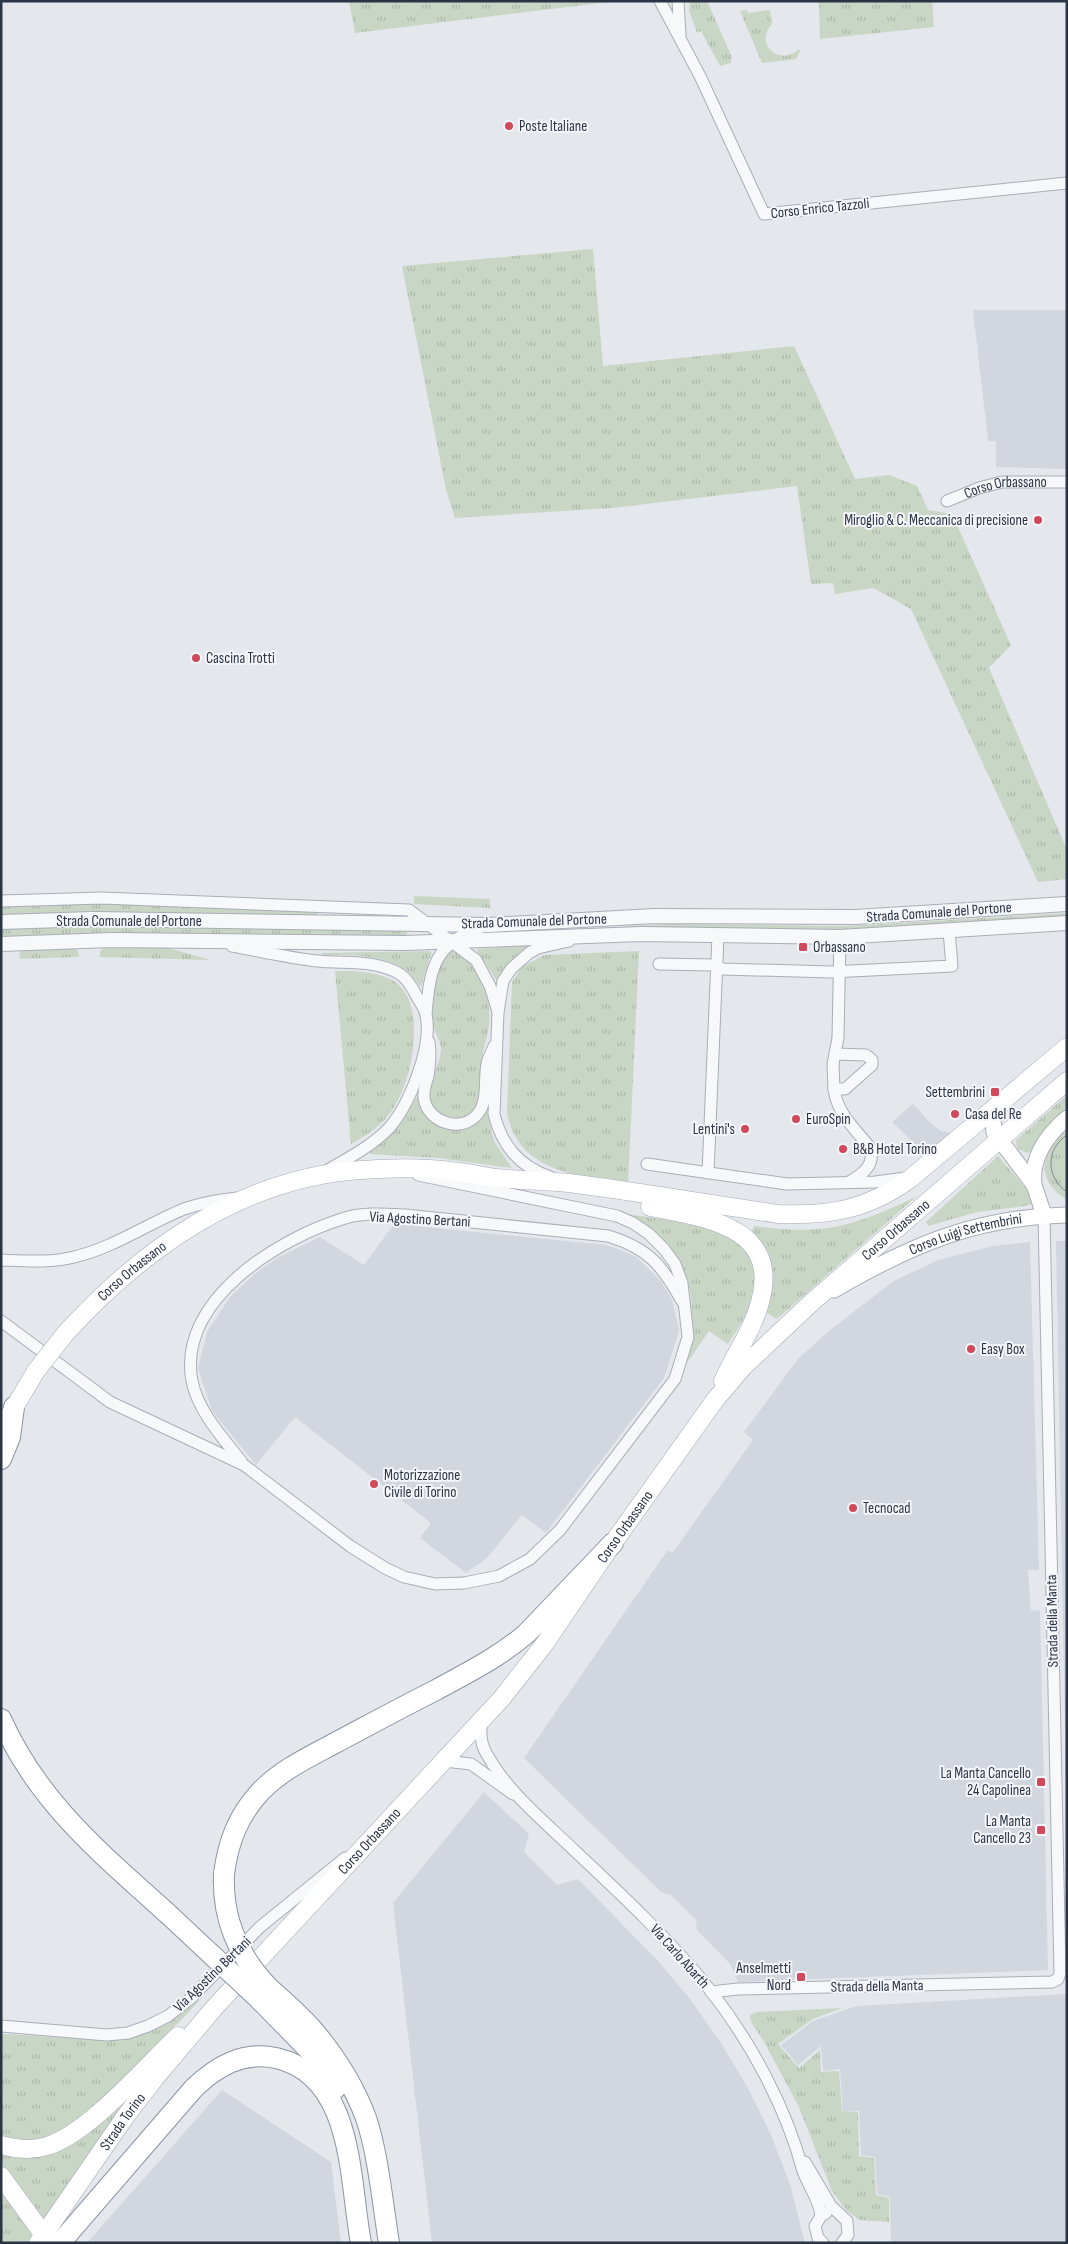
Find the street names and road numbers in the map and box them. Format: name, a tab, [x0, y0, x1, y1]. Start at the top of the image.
street label: Corso Enrico Tazzoli	[770, 194, 871, 223]
street label: Corso Orbassano	[961, 473, 1047, 503]
street label: Strada Comunale del Portone	[866, 898, 1012, 927]
street label: Strada Comunale del Portone	[461, 909, 607, 934]
street label: Strada Comunale del Portone	[56, 912, 202, 931]
street label: Corso Orbassano	[858, 1195, 934, 1265]
street label: Via Agostino Bertani	[369, 1207, 471, 1232]
street label: Corso Luigi Settembrini	[906, 1209, 1023, 1260]
street label: Corso Orbassano	[94, 1237, 170, 1305]
street label: Corso Orbassano	[593, 1487, 657, 1567]
street label: Strada della Manta	[1042, 1574, 1063, 1668]
street label: Corso Orbassano	[334, 1804, 405, 1879]
street label: Via Carlo Abarth	[646, 1920, 714, 1993]
street label: Via Agostino Bertani	[169, 1932, 255, 2016]
street label: Strada della Manta	[830, 1976, 924, 1997]
street label: Strada Torino	[96, 2089, 150, 2154]

